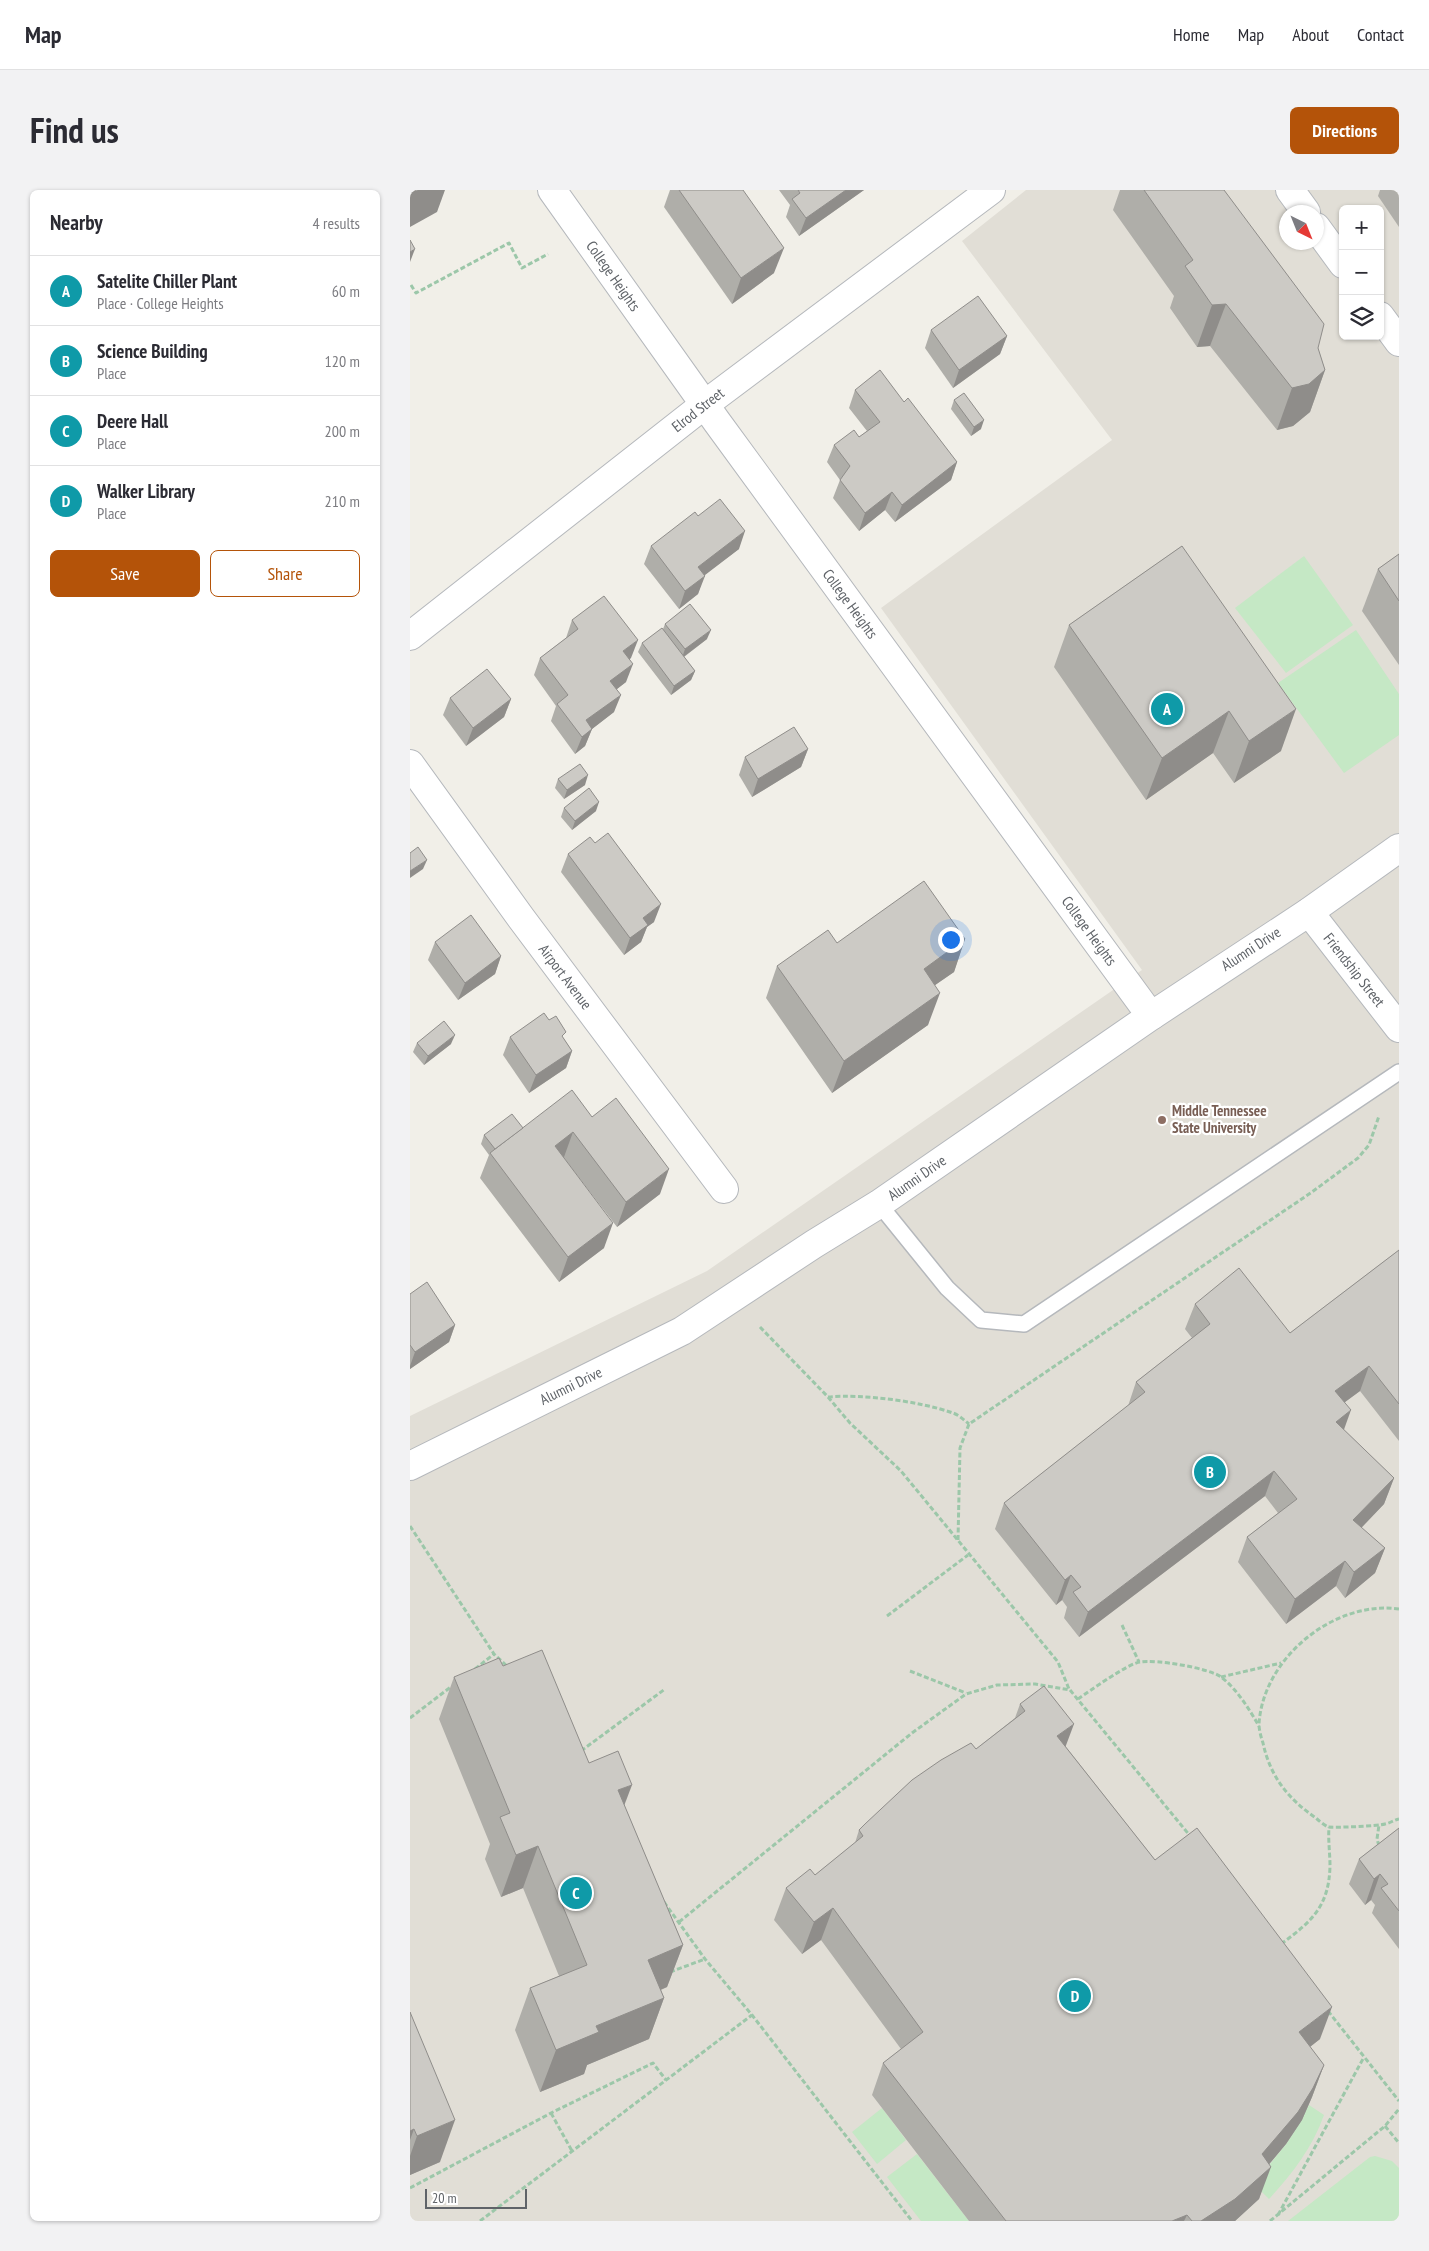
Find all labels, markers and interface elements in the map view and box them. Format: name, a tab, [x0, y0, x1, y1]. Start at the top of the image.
text: Map	[25, 19, 62, 50]
text: Home	[1173, 23, 1210, 46]
text: Map	[1238, 23, 1264, 46]
text: About	[1292, 23, 1329, 46]
text: Contact	[1357, 23, 1404, 46]
text: Find us	[30, 107, 119, 153]
button: Directions	[1290, 107, 1399, 154]
north arrow	[1279, 205, 1324, 250]
map controls	[1339, 205, 1384, 340]
button: +	[1339, 205, 1384, 250]
text: Nearby	[50, 209, 103, 236]
text: 4 results	[313, 213, 360, 233]
street label: College Heights	[582, 237, 645, 315]
button: −	[1339, 250, 1384, 295]
text: Satelite Chiller Plant	[97, 269, 237, 293]
text: A	[62, 281, 70, 301]
text: 60 m	[332, 281, 360, 301]
text: Place · College Heights	[97, 293, 224, 313]
button: layers	[1339, 295, 1384, 340]
text: Science Building	[97, 339, 208, 363]
text: B	[62, 351, 70, 371]
text: 120 m	[325, 351, 360, 371]
text: Place	[97, 363, 126, 383]
street label: Elrod Street	[668, 383, 728, 436]
text: Deere Hall	[97, 409, 168, 433]
text: C	[62, 421, 70, 441]
text: 200 m	[325, 421, 360, 441]
text: Place	[97, 433, 126, 453]
text: Walker Library	[97, 479, 195, 503]
text: D	[62, 491, 70, 511]
text: 210 m	[325, 491, 360, 511]
text: Place	[97, 503, 126, 523]
button: Save	[50, 550, 200, 597]
button: Share	[210, 550, 360, 597]
street label: College Heights	[819, 565, 882, 642]
pin: A	[1151, 690, 1183, 728]
street label: College Heights	[1058, 892, 1121, 969]
street label: Alumni Drive	[1217, 922, 1284, 975]
your location	[938, 927, 964, 953]
street label: Friendship Street	[1320, 929, 1389, 1010]
street label: Airport Avenue	[535, 940, 596, 1013]
place label: Middle Tennessee State University	[1172, 1101, 1267, 1137]
marker: Middle Tennessee State University	[1156, 1114, 1168, 1126]
street label: Alumni Drive	[884, 1151, 950, 1205]
street label: Alumni Drive	[536, 1362, 605, 1409]
pin: B	[1194, 1453, 1226, 1491]
pin: C	[560, 1874, 592, 1912]
pin: D	[1059, 1977, 1091, 2015]
scale bar	[425, 2186, 528, 2209]
text: 20 m	[432, 2189, 457, 2207]

